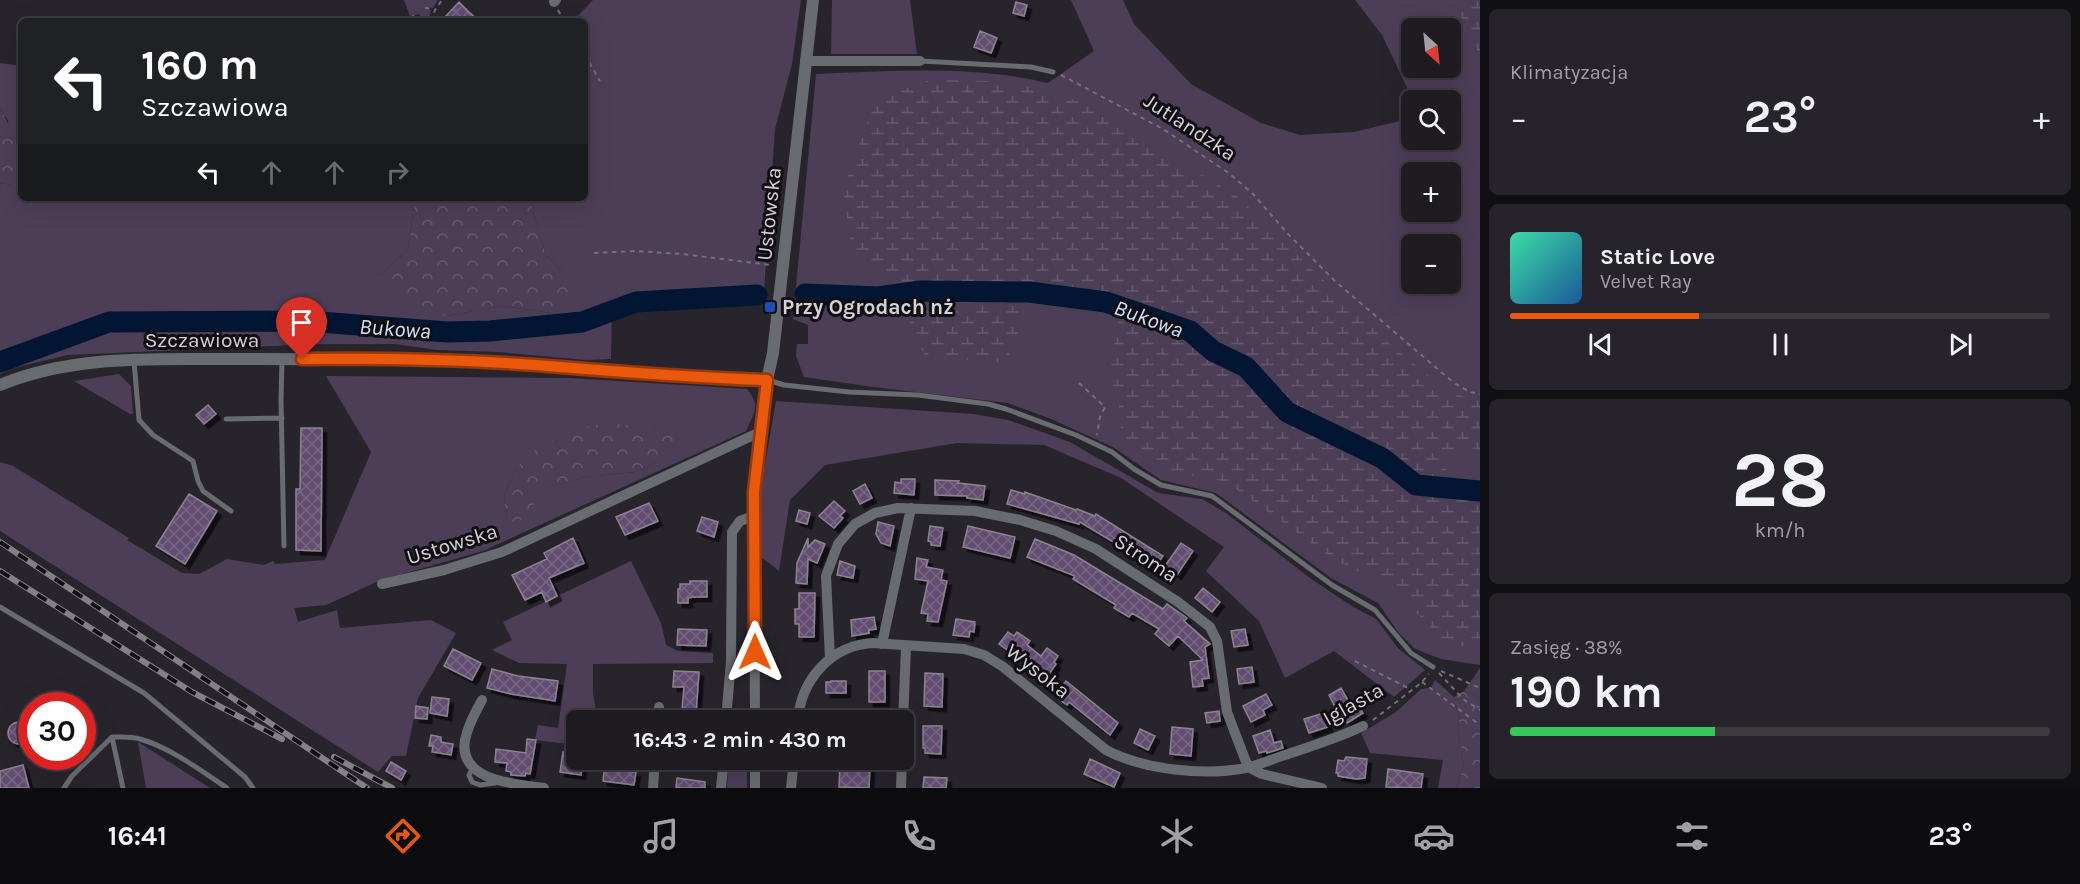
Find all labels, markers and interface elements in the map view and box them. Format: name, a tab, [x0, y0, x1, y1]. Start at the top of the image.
north arrow	[1401, 18, 1461, 78]
map controls	[1401, 18, 1461, 294]
text: 160 m	[141, 40, 259, 90]
icon: left	[42, 42, 120, 120]
text: Klimatyzacja	[1510, 61, 1628, 84]
street label: Jutlandzka	[1139, 88, 1241, 166]
button: search	[1401, 90, 1461, 150]
text: Szczawiowa	[141, 91, 289, 123]
text: 23°	[1744, 91, 1816, 143]
text: −	[1510, 99, 1527, 137]
text: +	[2033, 99, 2050, 137]
icon: left	[192, 156, 225, 189]
icon: ahead	[255, 156, 288, 189]
icon: ahead	[318, 156, 351, 189]
icon: right	[381, 156, 414, 189]
button: +	[1401, 162, 1461, 222]
street label: Ustowska	[752, 166, 786, 262]
button: −	[1401, 234, 1461, 294]
text: Static Love	[1600, 244, 1715, 270]
text: Velvet Ray	[1600, 270, 1692, 293]
water label: Bukowa	[1111, 294, 1187, 343]
place label: Przy Ogrodach nż	[782, 295, 954, 319]
pin	[276, 297, 327, 359]
marker: Przy Ogrodach nż	[763, 300, 777, 314]
icon: arrive	[285, 306, 318, 339]
water label: Bukowa	[358, 314, 432, 344]
street label: Szczawiowa	[145, 328, 259, 352]
icon: previous	[1584, 328, 1617, 361]
icon: pause	[1764, 328, 1797, 361]
icon: next	[1944, 328, 1977, 361]
text: 28	[1731, 434, 1829, 526]
street label: Ustowska	[404, 519, 500, 569]
text: km/h	[1755, 519, 1805, 542]
street label: Stroma	[1110, 529, 1182, 587]
position arrow	[723, 620, 787, 684]
text: Zasięg · 38%	[1510, 636, 1623, 659]
street label: Wysoka	[1001, 639, 1075, 703]
text: 190 km	[1510, 666, 1663, 718]
street label: Iglasta	[1318, 678, 1388, 730]
speed limit sign: 30	[18, 692, 96, 770]
text: 16:43 · 2 min · 430 m	[633, 727, 847, 753]
icon: directions	[382, 815, 424, 857]
icon: music	[640, 815, 682, 857]
icon: phone	[898, 815, 940, 857]
icon: climate	[1156, 815, 1198, 857]
icon: car	[1413, 815, 1455, 857]
icon: filters	[1671, 815, 1713, 857]
text: 16:41	[108, 820, 167, 852]
text: 23°	[1929, 820, 1972, 852]

